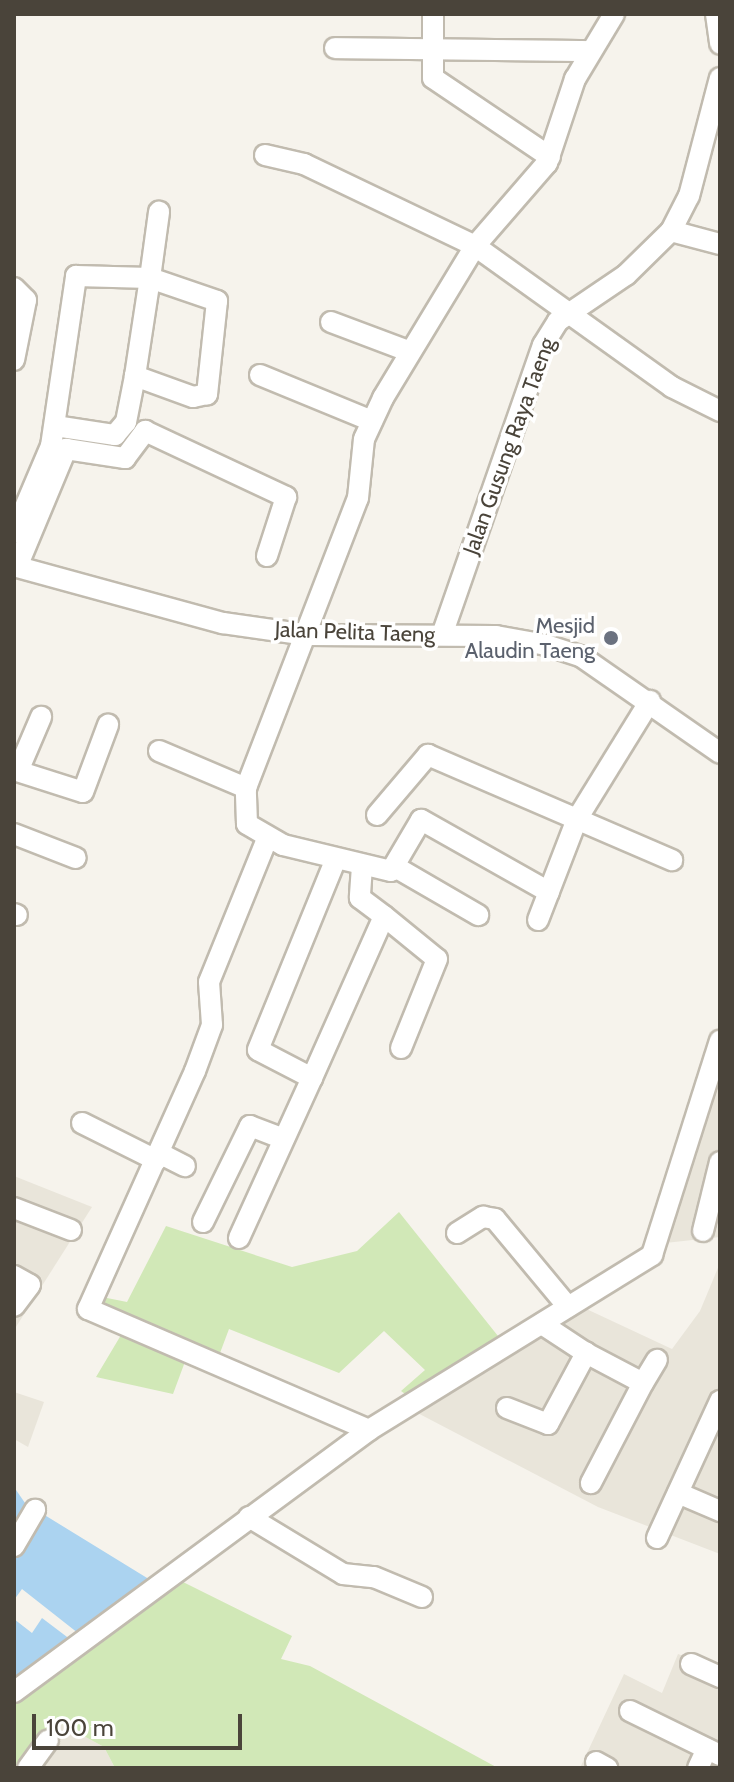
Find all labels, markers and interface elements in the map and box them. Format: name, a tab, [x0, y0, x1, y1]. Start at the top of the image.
street label: Jalan Gusung Raya Taeng	[457, 334, 561, 558]
place label: Mesjid Alaudin Taeng	[465, 612, 595, 664]
street label: Jalan Pelita Taeng	[274, 616, 436, 648]
marker: Mesjid Alaudin Taeng	[602, 629, 620, 647]
scale bar	[36, 1698, 246, 1748]
text: 100 m	[46, 1713, 114, 1742]

